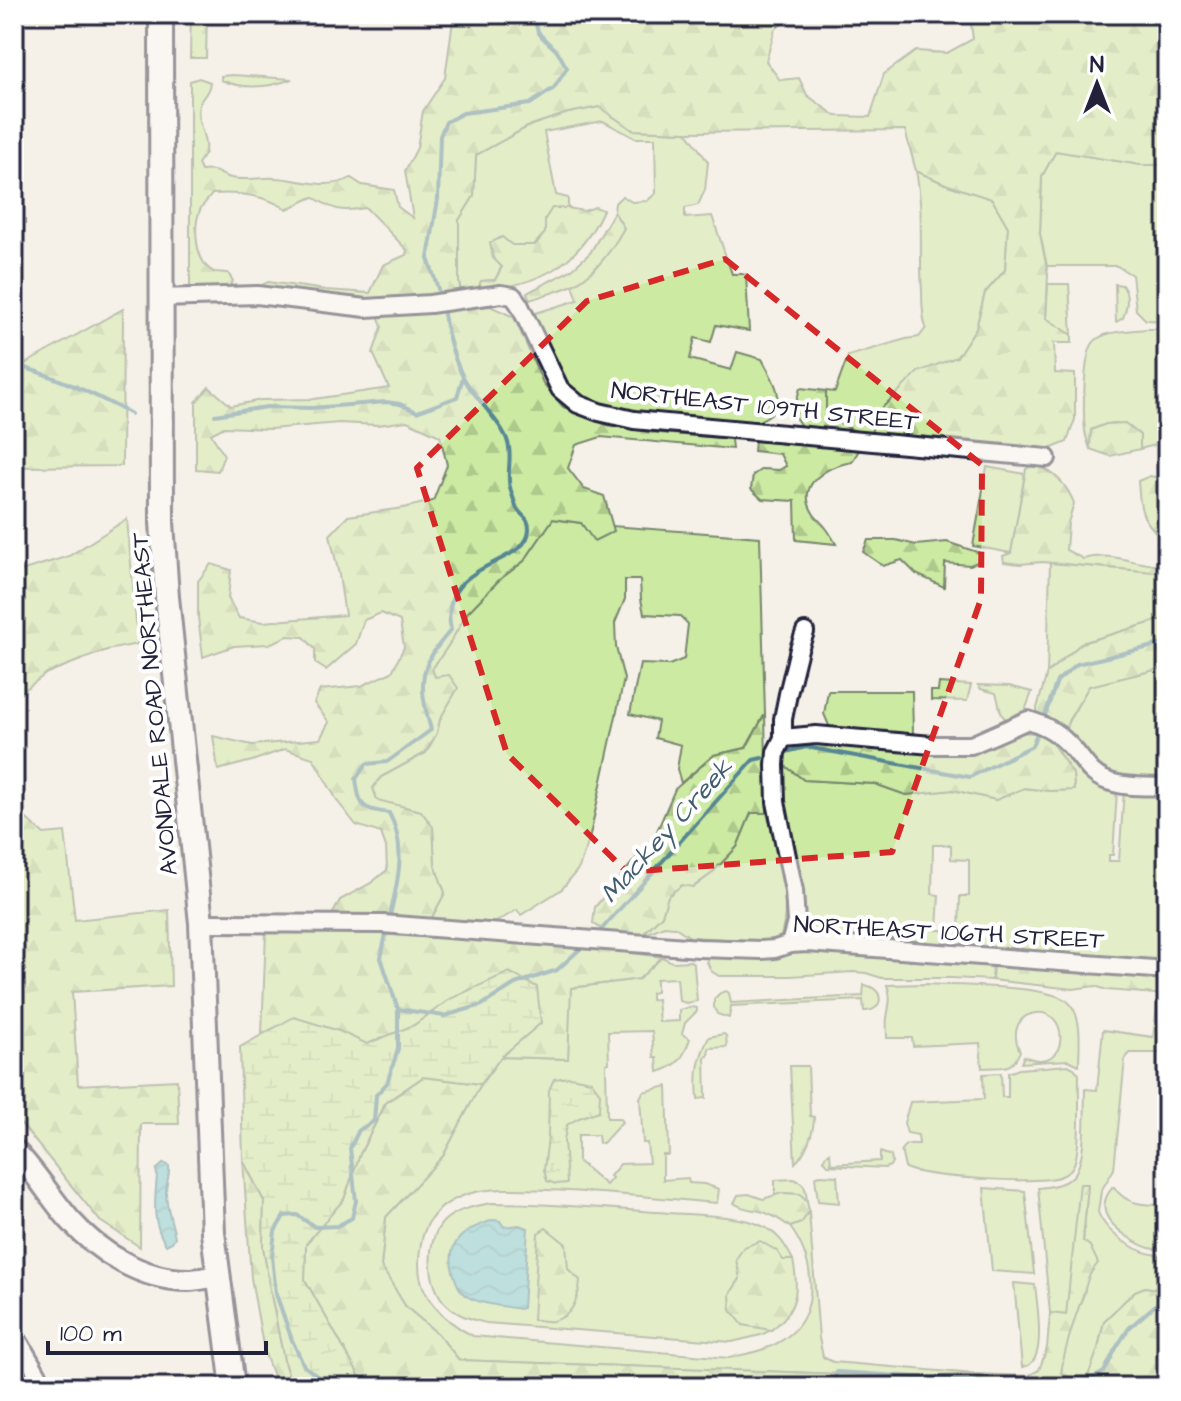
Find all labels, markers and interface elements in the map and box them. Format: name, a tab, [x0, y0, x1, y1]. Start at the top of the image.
north arrow	[1057, 44, 1137, 124]
text: N	[1090, 50, 1104, 81]
street label: NORTHEAST 109TH STREET	[609, 374, 920, 440]
street label: AVONDALE ROAD NORTHEAST	[123, 531, 187, 877]
water label: Mackey Creek	[592, 750, 743, 911]
street label: NORTHEAST 106TH STREET	[793, 908, 1105, 958]
scale bar	[48, 1305, 266, 1355]
text: 100 m	[60, 1317, 122, 1351]

